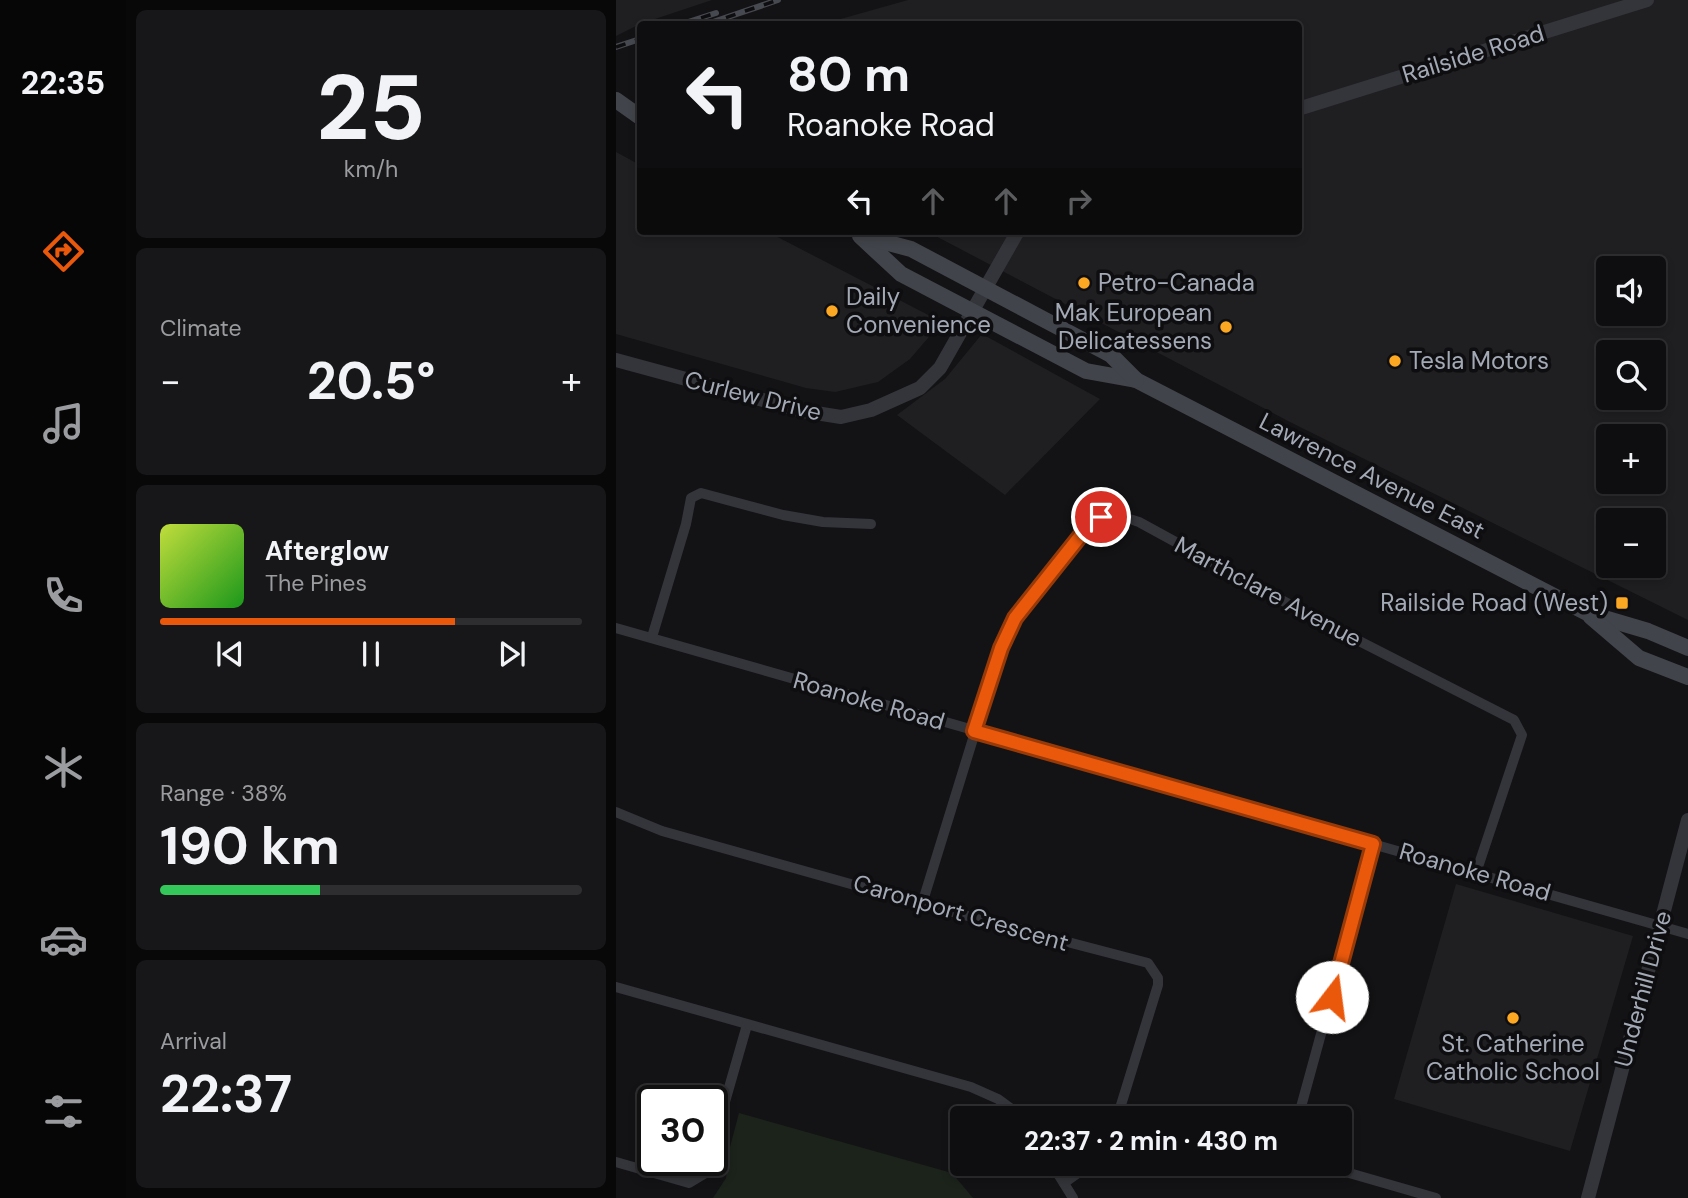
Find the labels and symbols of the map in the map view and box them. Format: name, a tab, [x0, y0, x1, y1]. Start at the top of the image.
street label: Railside Road	[1398, 17, 1548, 90]
place label: Petro-Canada	[1098, 267, 1255, 298]
marker: Petro-Canada	[1076, 275, 1092, 291]
place label: Daily Convenience	[846, 281, 991, 340]
place label: Mak European Delicatessens	[1055, 297, 1212, 356]
marker: Daily Convenience	[824, 303, 840, 319]
marker: Mak European Delicatessens	[1218, 319, 1234, 335]
place label: Tesla Motors	[1409, 345, 1549, 376]
marker: Tesla Motors	[1387, 353, 1403, 369]
street label: Curlew Drive	[682, 364, 825, 427]
street label: Lawrence Avenue East	[1254, 405, 1490, 546]
pin	[1071, 487, 1131, 547]
street label: Marthclare Avenue	[1169, 529, 1367, 654]
place label: Railside Road (West)	[1380, 587, 1608, 618]
marker: Railside Road (West)	[1614, 595, 1630, 611]
street label: Roanoke Road	[790, 664, 948, 737]
street label: Roanoke Road	[1396, 835, 1554, 908]
street label: Caronport Crescent	[850, 867, 1072, 958]
street label: Underhill Drive	[1607, 907, 1678, 1070]
position arrow	[1295, 960, 1369, 1034]
marker: St. Catherine Catholic School	[1505, 1010, 1521, 1026]
place label: St. Catherine Catholic School	[1426, 1028, 1600, 1087]
speed limit sign: 30	[637, 1085, 728, 1176]

